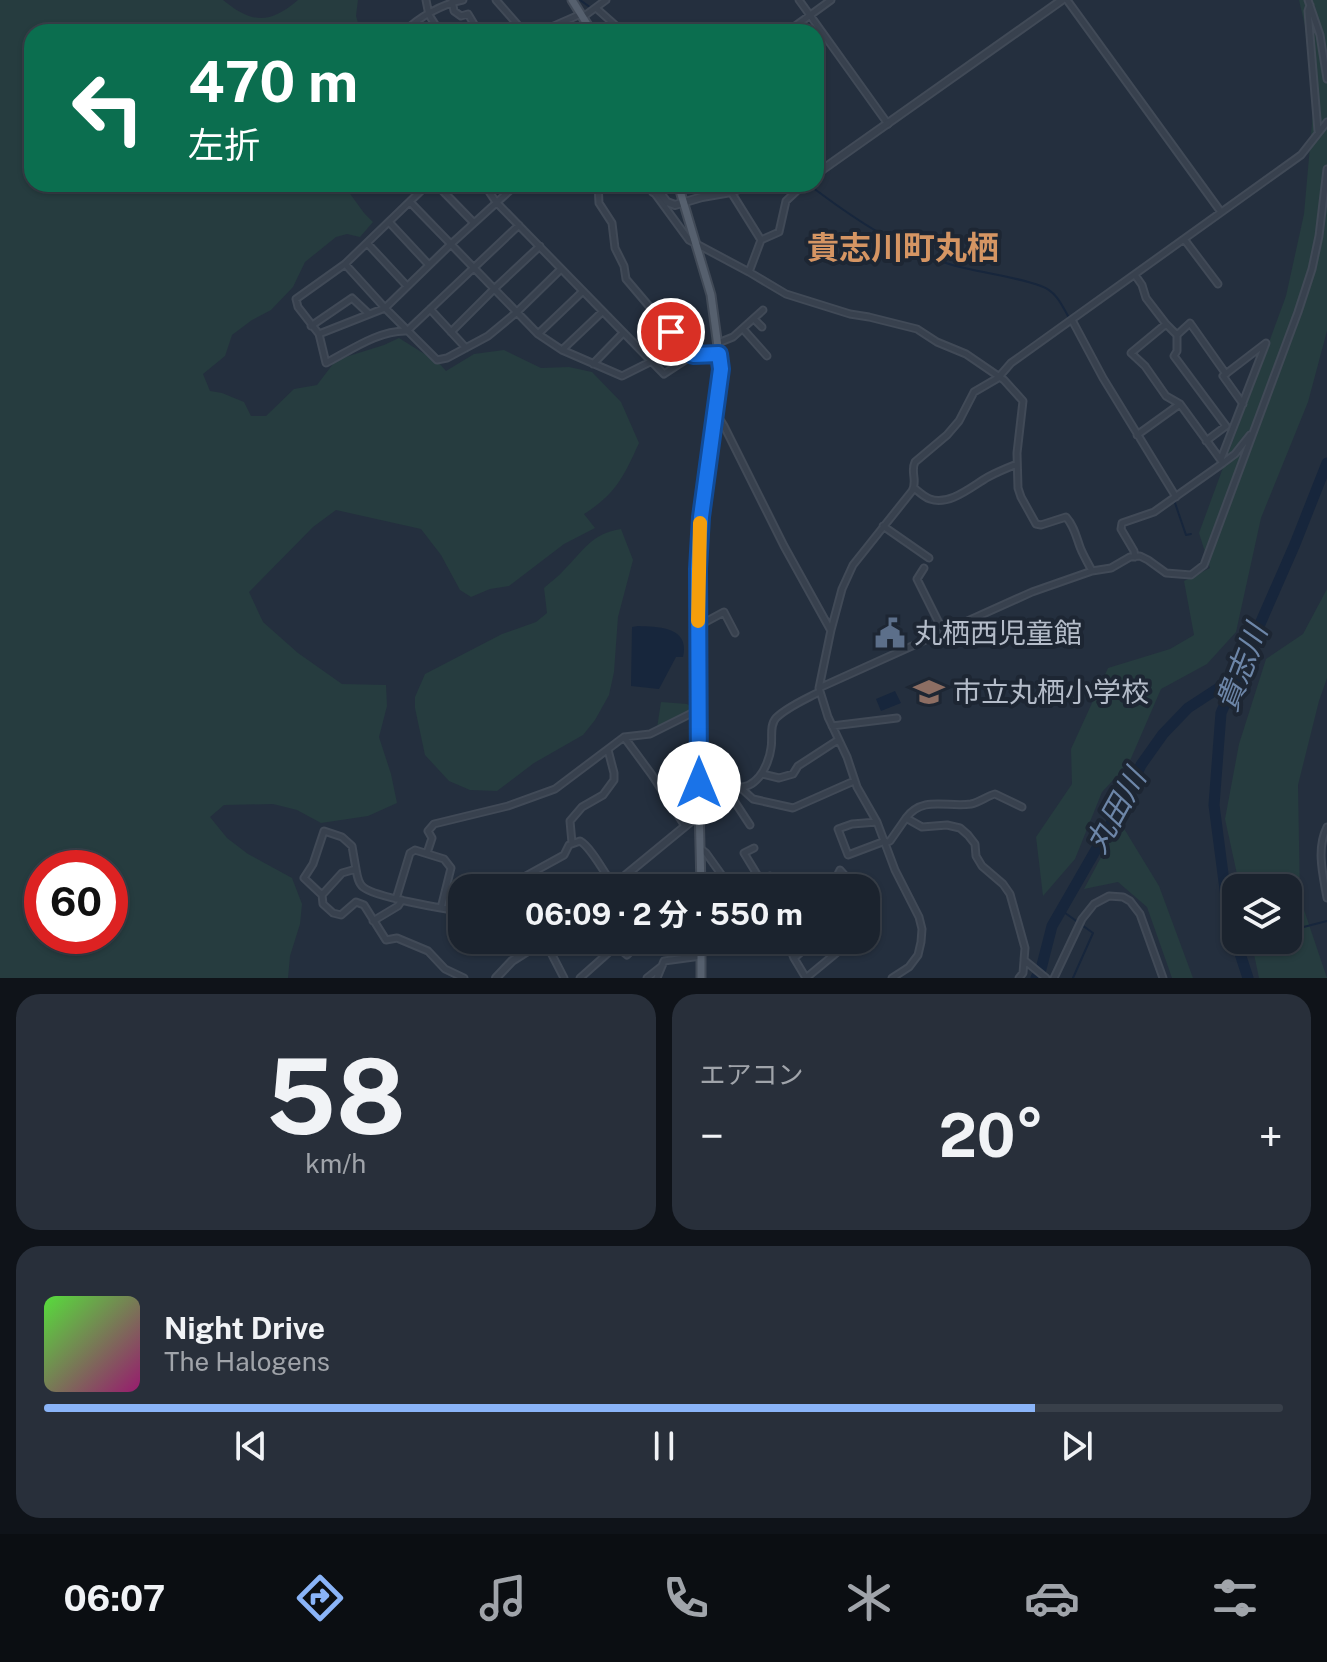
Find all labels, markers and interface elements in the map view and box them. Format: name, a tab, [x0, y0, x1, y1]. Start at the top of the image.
text: 470 m	[188, 49, 358, 115]
icon: left	[56, 56, 160, 160]
text: 左折	[188, 124, 260, 166]
district label: 貴志川町丸栖	[807, 229, 999, 266]
pin	[637, 298, 705, 366]
icon: arrive	[649, 310, 693, 354]
public building icon: 丸栖西児童館	[873, 616, 907, 650]
place label: 丸栖西児童館	[914, 616, 1082, 649]
water label: 貴志川	[1208, 616, 1275, 716]
school or university icon: 市立丸栖小学校	[912, 675, 946, 709]
place label: 市立丸栖小学校	[953, 675, 1149, 708]
position arrow	[657, 741, 741, 825]
water label: 丸田川	[1078, 760, 1154, 859]
speed limit sign: 60	[24, 850, 128, 954]
map controls	[1222, 874, 1302, 954]
button: layers	[1222, 874, 1302, 954]
text: 06:09 · 2 分 · 550 m	[525, 896, 803, 932]
text: 58	[266, 1035, 406, 1157]
text: エアコン	[700, 1059, 804, 1090]
text: 20°	[939, 1100, 1044, 1171]
text: −	[700, 1110, 724, 1162]
text: +	[1259, 1110, 1283, 1162]
text: km/h	[305, 1148, 366, 1179]
text: Night Drive	[164, 1310, 325, 1346]
text: The Halogens	[164, 1346, 330, 1377]
icon: previous	[229, 1424, 273, 1468]
icon: pause	[642, 1424, 686, 1468]
icon: next	[1055, 1424, 1099, 1468]
icon: directions	[292, 1570, 348, 1626]
icon: music	[475, 1570, 531, 1626]
icon: phone	[658, 1570, 714, 1626]
icon: climate	[841, 1570, 897, 1626]
icon: car	[1024, 1570, 1080, 1626]
icon: filters	[1207, 1570, 1263, 1626]
text: 06:07	[64, 1577, 165, 1619]

